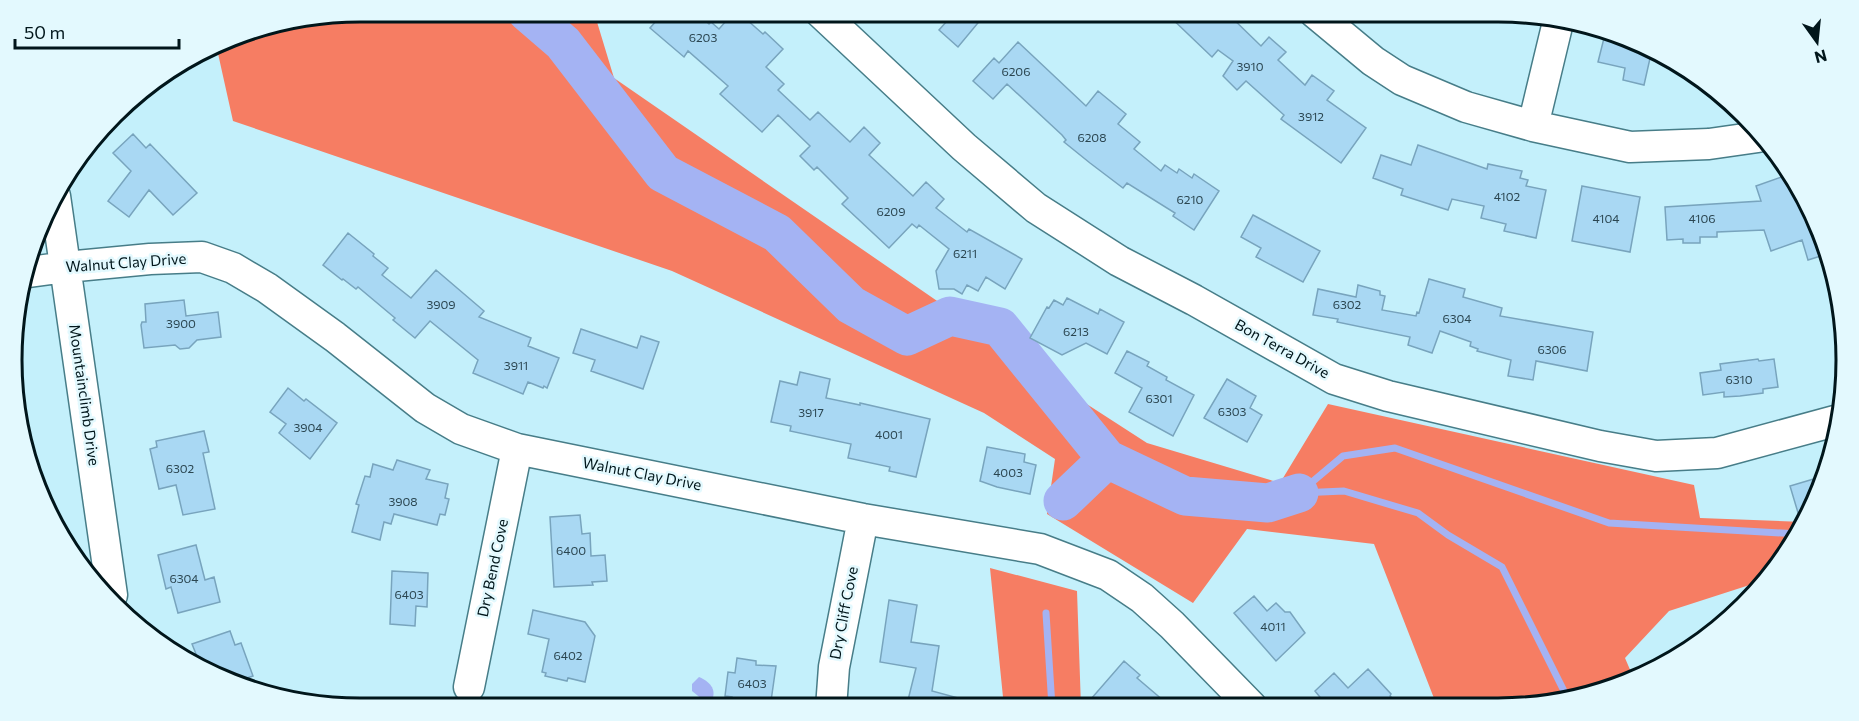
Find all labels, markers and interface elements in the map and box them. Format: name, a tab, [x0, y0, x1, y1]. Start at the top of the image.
scale bar	[15, 12, 178, 50]
north arrow	[1787, 12, 1847, 72]
text: 50 m	[24, 21, 65, 43]
house number: 6203	[689, 30, 717, 44]
text: N	[1813, 46, 1829, 68]
house number: 3910	[1236, 59, 1264, 73]
house number: 6206	[1002, 64, 1031, 78]
house number: 3912	[1298, 109, 1324, 123]
house number: 6208	[1078, 130, 1107, 144]
house number: 4102	[1494, 189, 1521, 203]
house number: 6210	[1177, 192, 1204, 206]
house number: 6209	[877, 204, 906, 218]
house number: 4104	[1592, 211, 1620, 225]
house number: 4106	[1688, 211, 1716, 225]
house number: 6211	[953, 246, 977, 260]
street label: Walnut Clay Drive	[65, 249, 187, 275]
house number: 3909	[426, 297, 456, 311]
house number: 6302	[1333, 297, 1362, 311]
house number: 6304	[1442, 311, 1472, 325]
street label: Bon Terra Drive	[1232, 315, 1333, 382]
house number: 3900	[166, 316, 196, 330]
street label: Mountainclimb Drive	[66, 323, 104, 467]
house number: 6213	[1063, 324, 1089, 338]
house number: 6306	[1537, 342, 1567, 356]
house number: 3911	[504, 358, 528, 372]
house number: 6310	[1725, 372, 1753, 386]
house number: 6301	[1145, 391, 1173, 405]
house number: 6303	[1218, 404, 1247, 418]
house number: 3917	[798, 405, 824, 419]
house number: 3904	[293, 420, 323, 434]
house number: 4001	[875, 427, 903, 441]
street label: Walnut Clay Drive	[581, 453, 703, 493]
house number: 6302	[166, 461, 195, 475]
house number: 4003	[993, 465, 1023, 479]
house number: 3908	[388, 494, 418, 508]
street label: Dry Bend Cove	[473, 517, 511, 618]
house number: 6400	[556, 543, 586, 557]
street label: Dry Cliff Cove	[825, 565, 861, 661]
house number: 6304	[169, 571, 199, 585]
house number: 6403	[394, 587, 424, 601]
house number: 4011	[1260, 619, 1286, 633]
house number: 6402	[554, 648, 583, 662]
house number: 6403	[737, 676, 767, 690]

